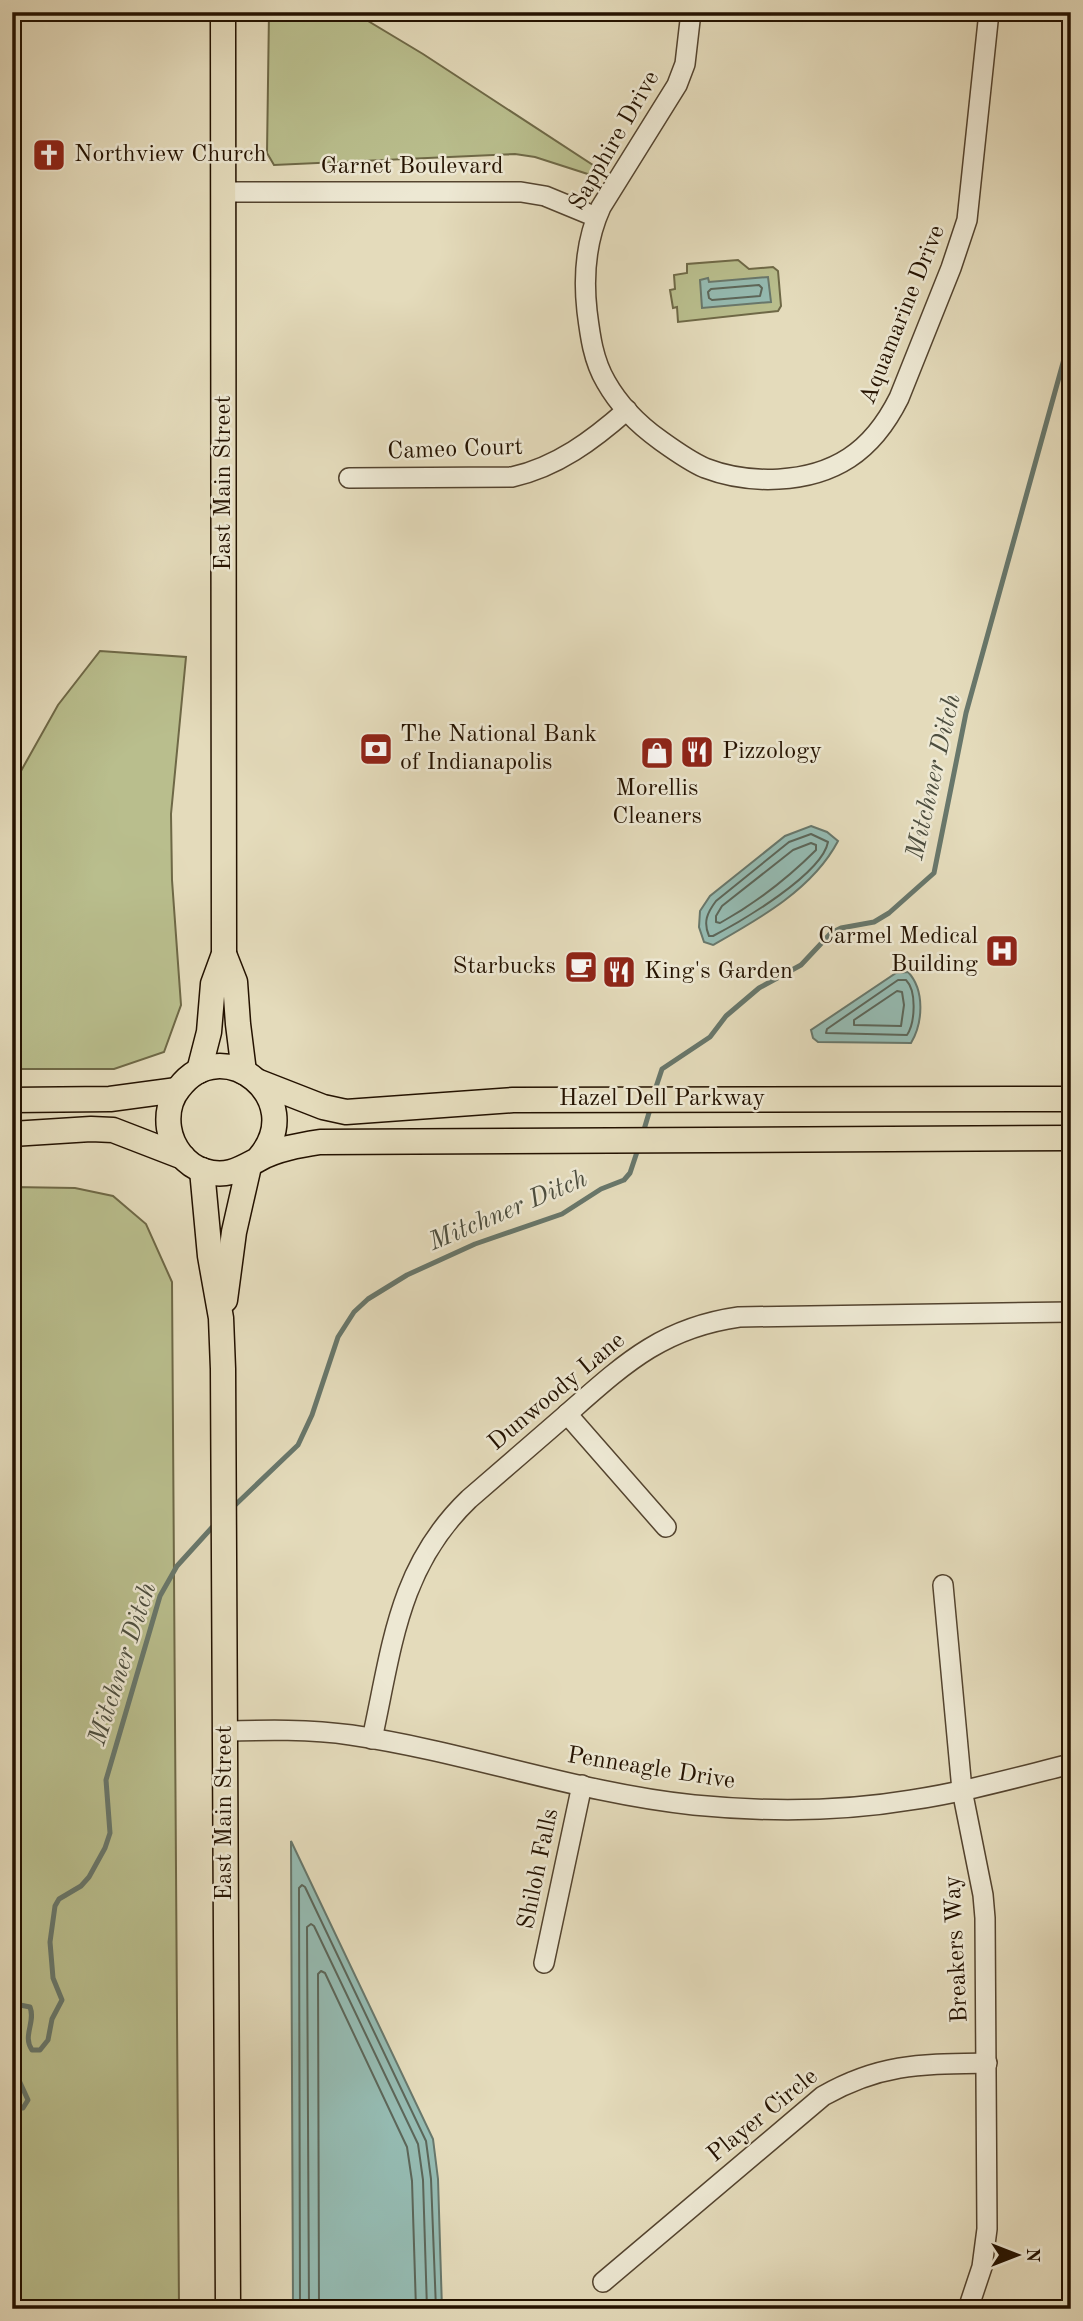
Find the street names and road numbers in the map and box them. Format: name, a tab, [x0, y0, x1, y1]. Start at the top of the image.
street label: Sapphire Drive	[566, 67, 664, 215]
street label: Garnet Boulevard	[320, 155, 504, 179]
street label: Aquamarine Drive	[856, 222, 950, 408]
street label: East Main Street	[212, 395, 236, 571]
street label: Cameo Court	[387, 436, 523, 464]
street label: Hazel Dell Parkway	[559, 1087, 766, 1111]
street label: Dunwoody Lane	[484, 1328, 630, 1456]
street label: East Main Street	[213, 1725, 237, 1901]
street label: Penneagle Drive	[565, 1744, 737, 1794]
street label: Shiloh Falls	[515, 1807, 563, 1931]
street label: Breakers Way	[941, 1874, 973, 2023]
street label: Player Circle	[703, 2065, 823, 2167]

